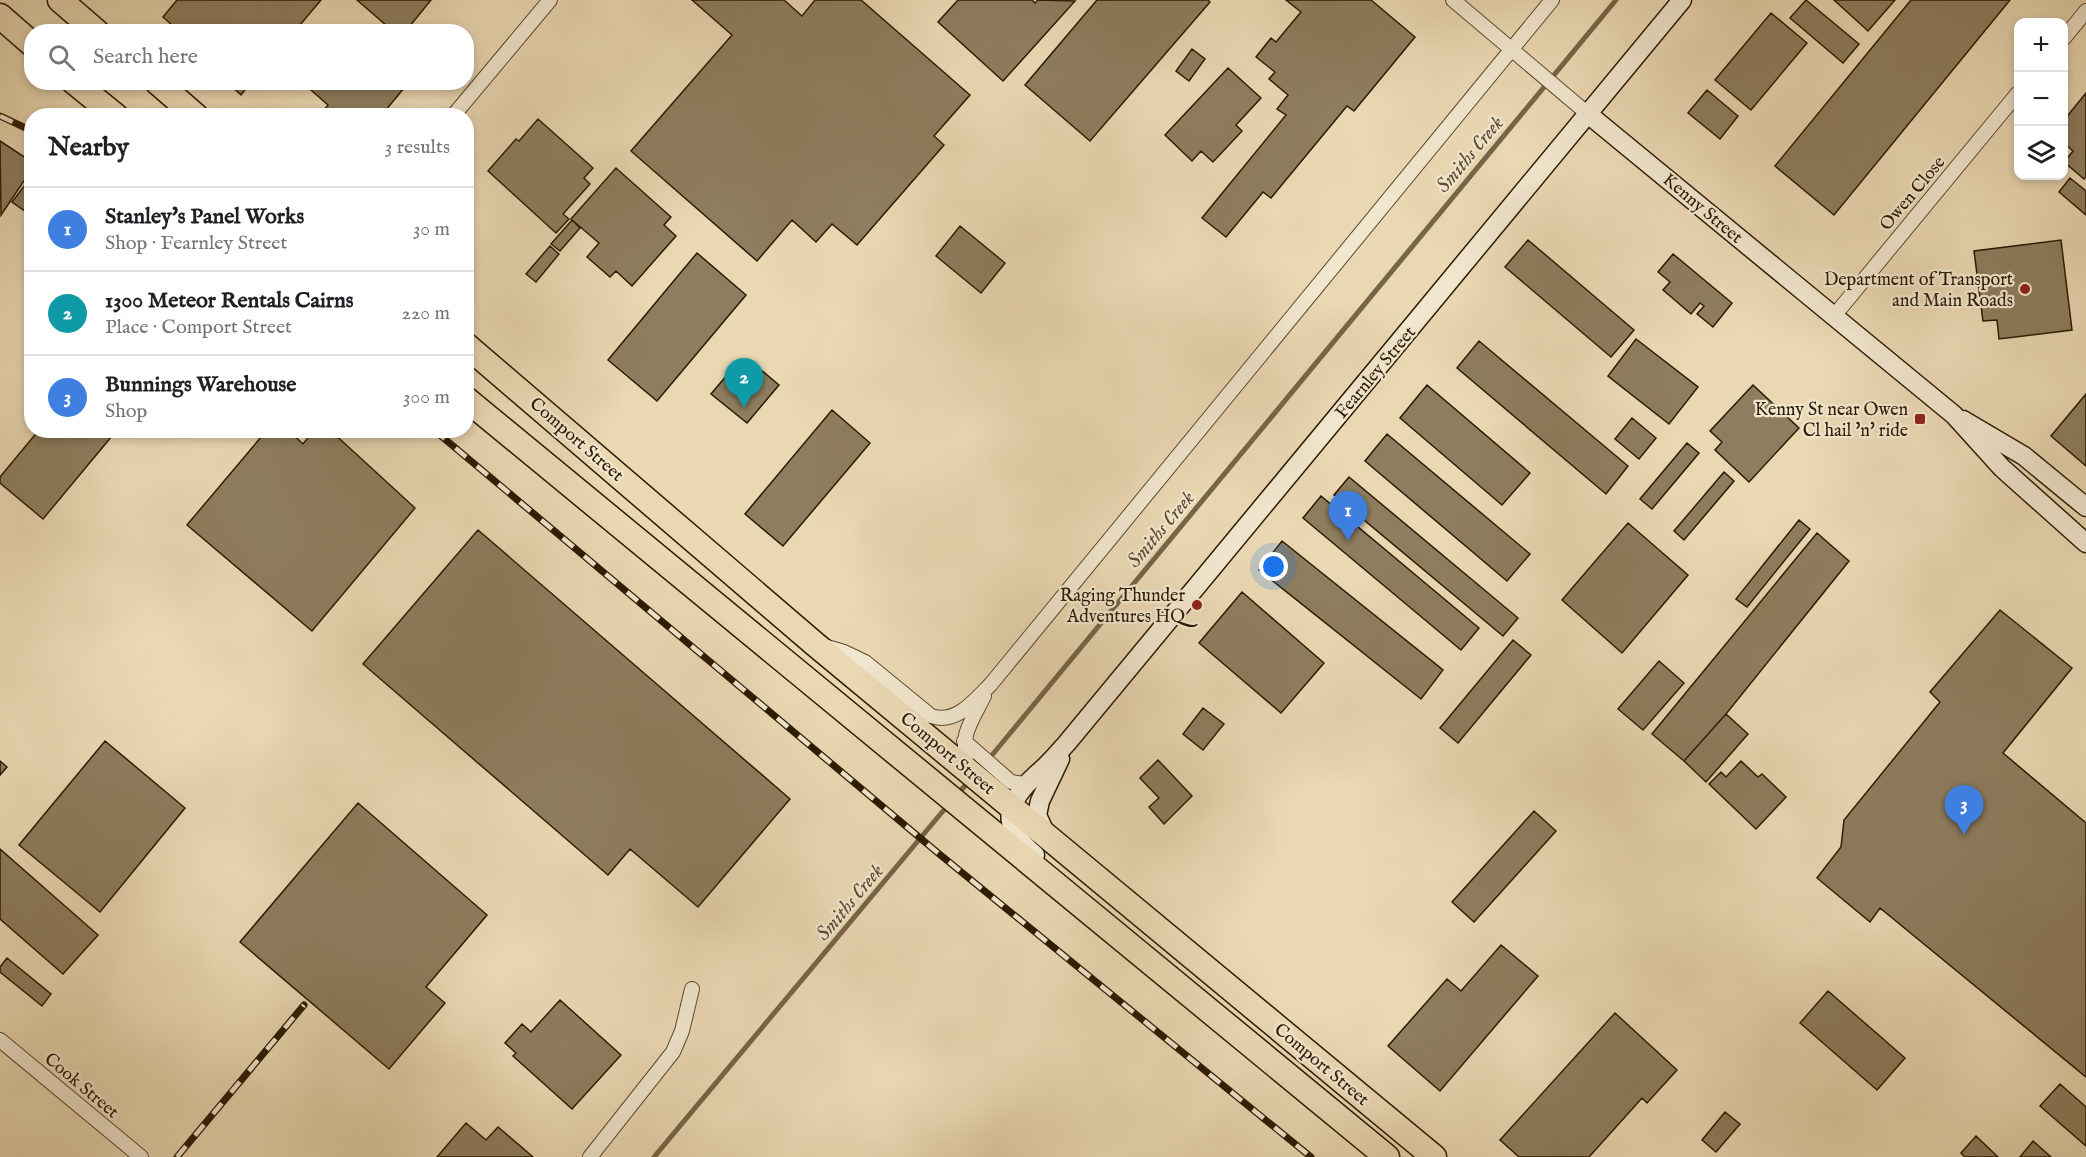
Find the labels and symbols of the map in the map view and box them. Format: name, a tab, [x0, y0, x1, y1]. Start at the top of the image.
water label: Smiths Creek	[1431, 112, 1509, 198]
street label: Owen Close	[1875, 152, 1951, 236]
street label: Kenny Street	[1657, 169, 1747, 249]
place label: Department of Transport and Main Roads	[1824, 269, 2013, 313]
marker: Department of Transport and Main Roads	[2018, 282, 2032, 296]
street label: Fearnley Street	[1331, 322, 1422, 424]
pin: 2	[724, 358, 764, 408]
street label: Comport Street	[524, 393, 628, 487]
place label: Kenny St near Owen Cl hail 'n' ride	[1755, 399, 1908, 443]
marker: Kenny St near Owen Cl hail 'n' ride	[1913, 412, 1927, 426]
water label: Smiths Creek	[1122, 487, 1200, 573]
pin: 1	[1328, 492, 1368, 541]
your location	[1259, 552, 1288, 581]
place label: Raging Thunder Adventures HQ	[1060, 585, 1198, 629]
marker: Raging Thunder Adventures HQ	[1190, 598, 1204, 612]
street label: Comport Street	[895, 708, 999, 801]
pin: 3	[1944, 786, 1984, 835]
water label: Smiths Creek	[811, 860, 889, 946]
street label: Comport Street	[1269, 1019, 1373, 1112]
street label: Cook Street	[39, 1048, 123, 1124]

